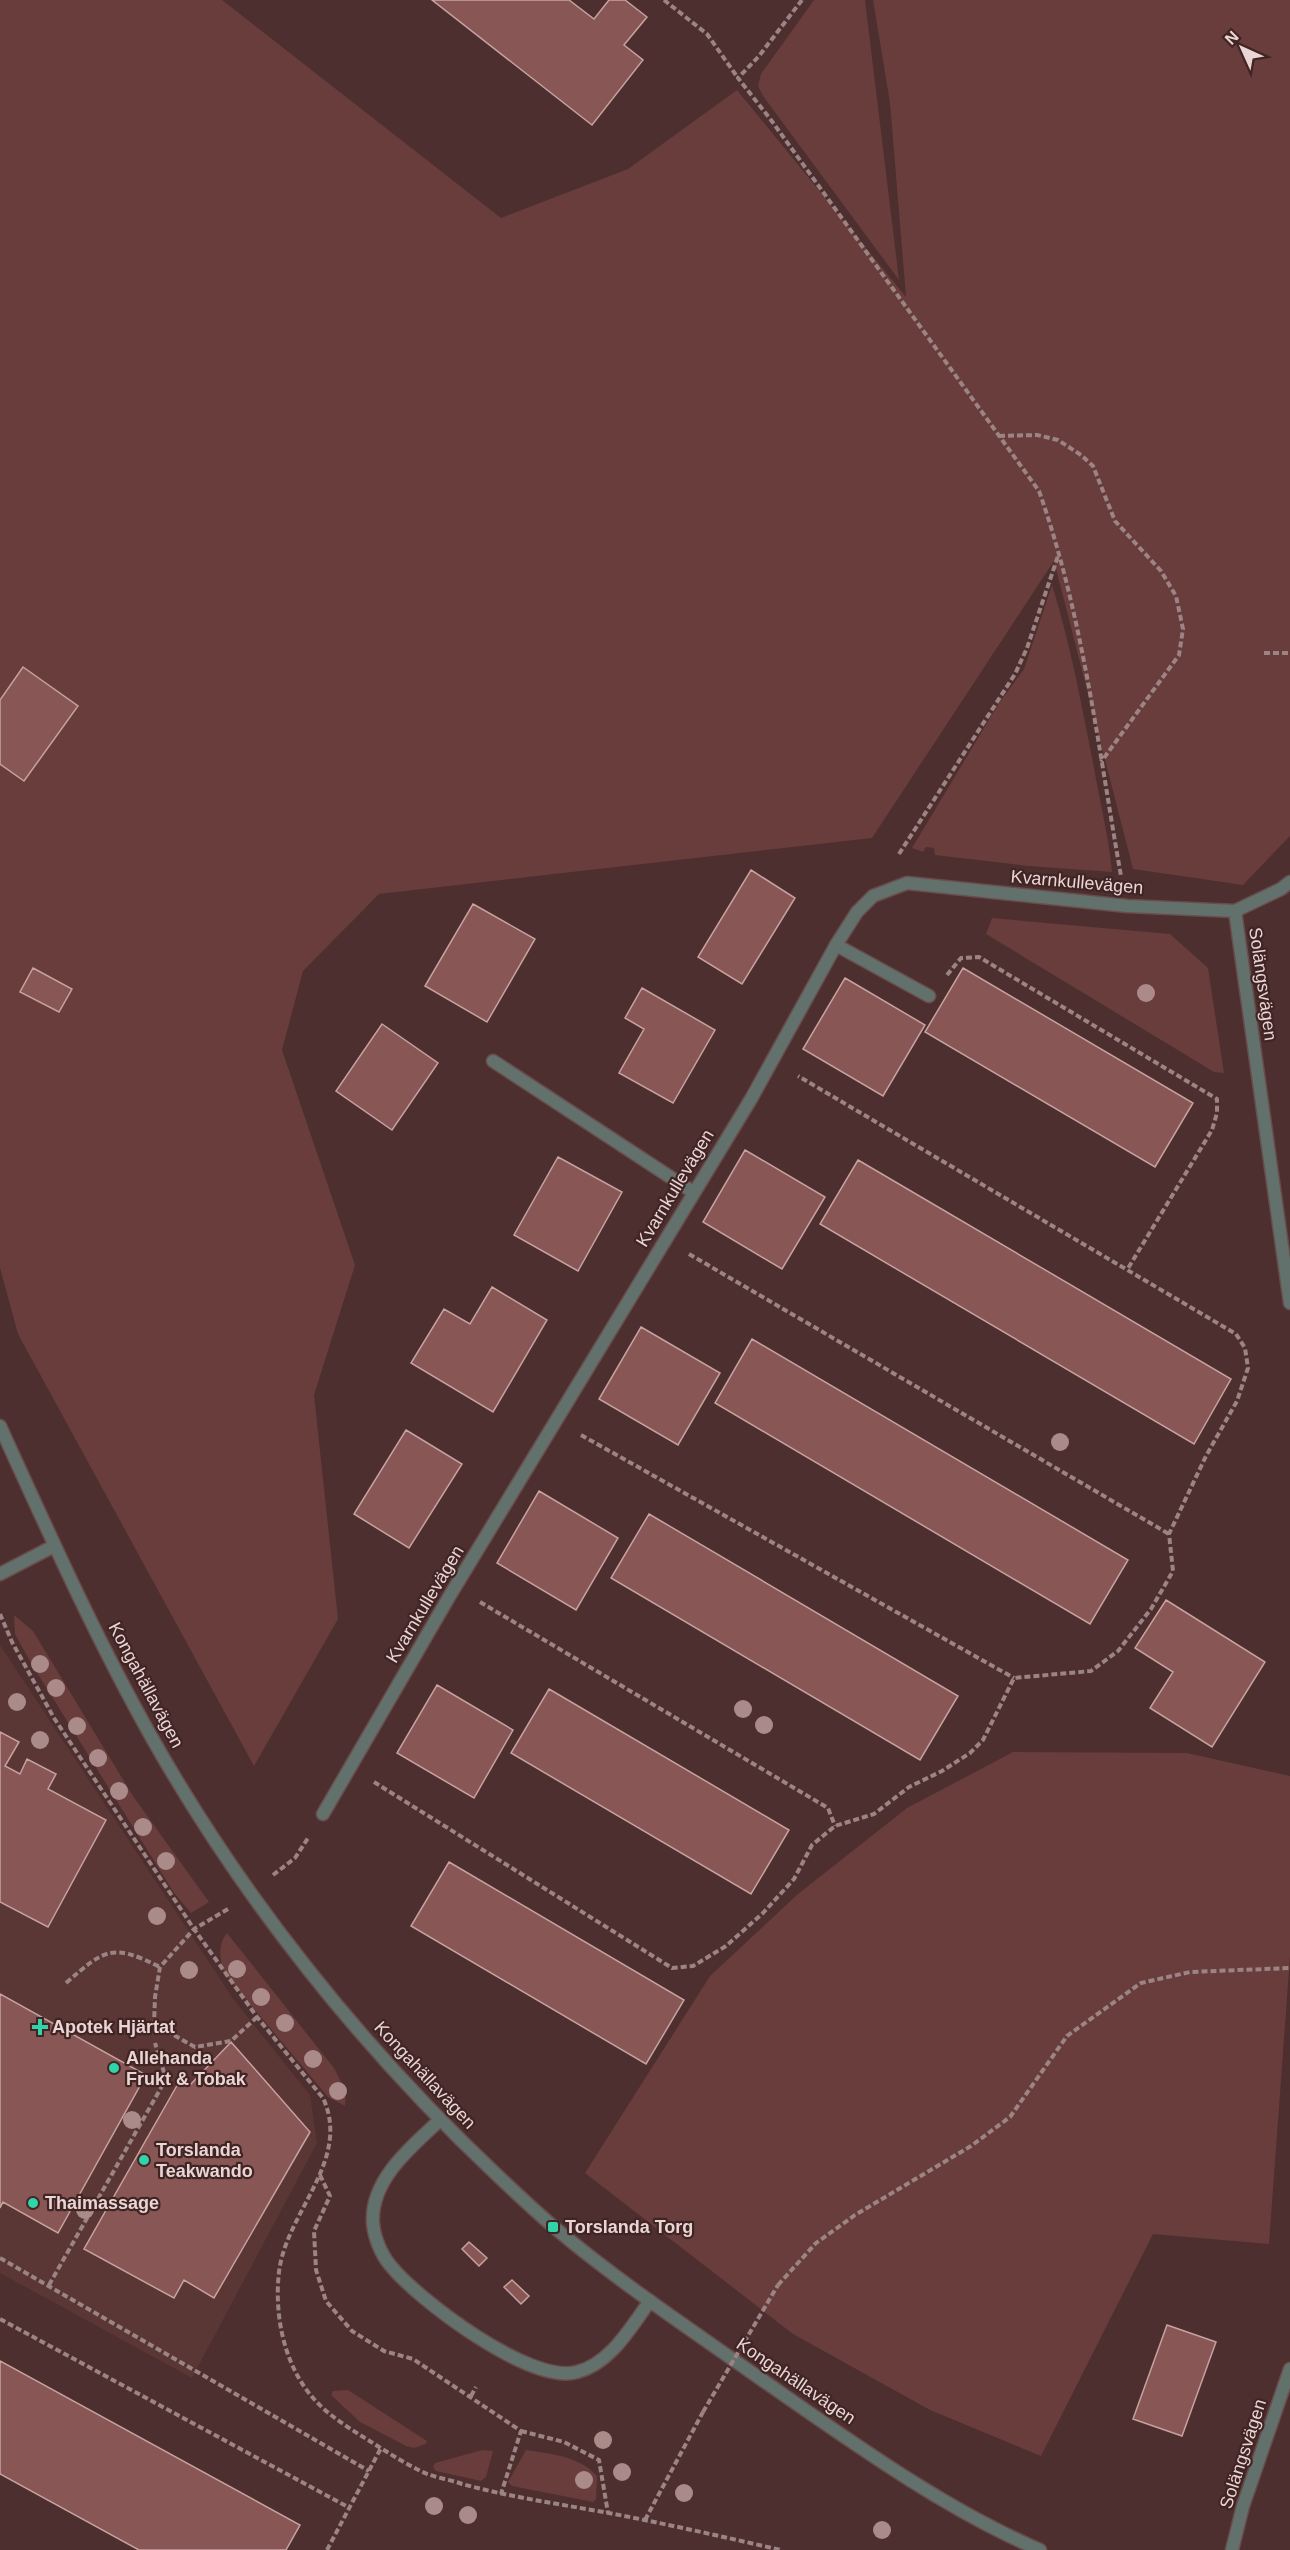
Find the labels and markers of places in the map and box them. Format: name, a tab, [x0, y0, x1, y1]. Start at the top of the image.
place label: Apotek Hjärtat	[52, 2017, 175, 2037]
marker: Apotek Hjärtat	[33, 2020, 47, 2034]
place label: Allehanda Frukt & Tobak	[126, 2048, 247, 2089]
marker: Allehanda Frukt & Tobak	[107, 2061, 121, 2075]
place label: Torslanda Teakwando	[156, 2140, 253, 2181]
marker: Torslanda Teakwando	[137, 2153, 151, 2167]
place label: Thaimassage	[45, 2193, 159, 2213]
marker: Thaimassage	[26, 2196, 40, 2210]
place label: Torslanda Torg	[565, 2217, 693, 2237]
marker: Torslanda Torg	[546, 2220, 560, 2234]

